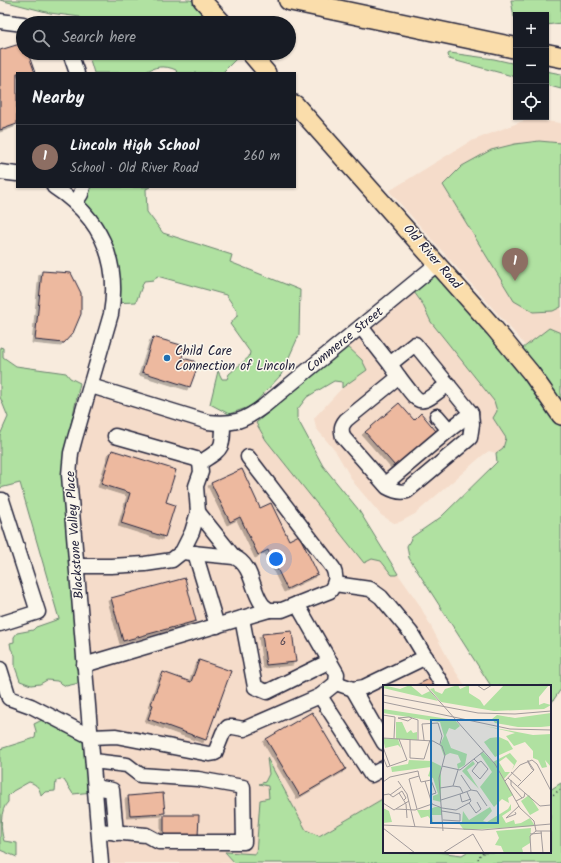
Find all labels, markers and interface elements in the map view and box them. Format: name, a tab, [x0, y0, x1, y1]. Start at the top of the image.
map controls	[513, 12, 549, 120]
button: +	[513, 12, 549, 48]
search box	[16, 16, 296, 60]
text: Search here	[62, 26, 136, 50]
icon: search	[30, 27, 52, 49]
button: −	[513, 48, 549, 84]
button: locate	[513, 84, 549, 120]
text: Nearby	[32, 85, 84, 112]
text: Lincoln High School	[70, 134, 199, 158]
text: 1	[43, 146, 47, 167]
text: 260 m	[243, 146, 280, 167]
text: School · Old River Road	[70, 158, 199, 179]
street label: Old River Road	[398, 220, 467, 295]
pin: 1	[502, 248, 528, 281]
street label: Commerce Street	[302, 302, 389, 378]
place label: Child Care Connection of Lincoln	[175, 341, 295, 377]
marker: Child Care Connection of Lincoln	[162, 353, 172, 363]
street label: Blackstone Valley Place	[60, 470, 90, 600]
your location	[266, 549, 286, 569]
house number: 6	[280, 633, 286, 651]
inset map	[383, 685, 551, 853]

